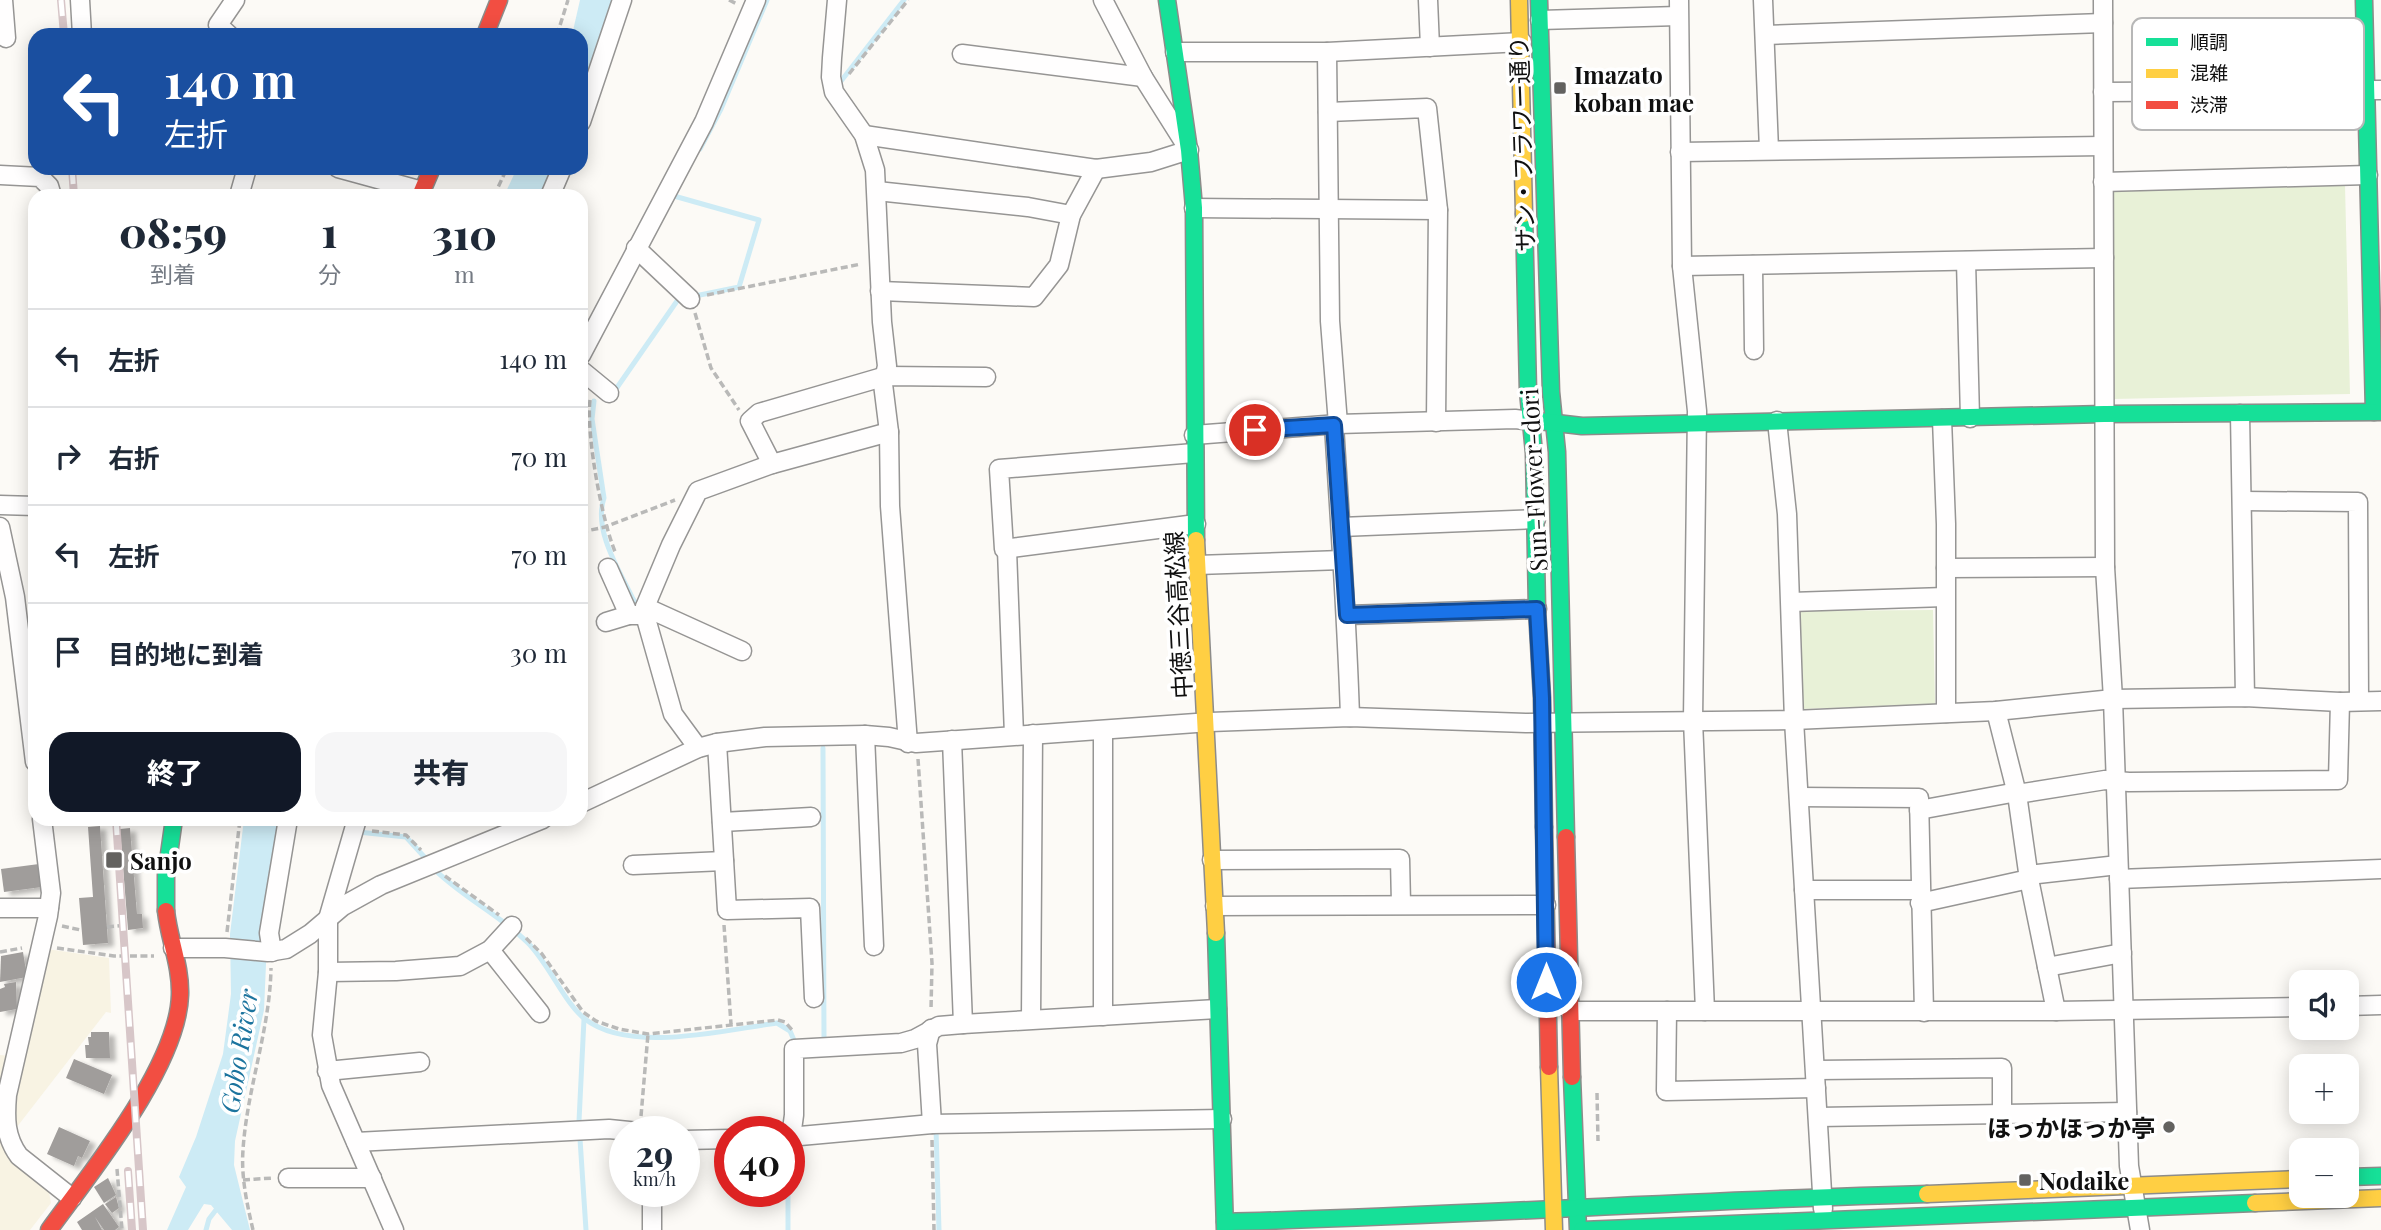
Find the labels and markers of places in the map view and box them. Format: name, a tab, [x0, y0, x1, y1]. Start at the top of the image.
place label: Imazato koban mae	[1574, 58, 1694, 118]
marker: Imazato koban mae	[1552, 80, 1568, 96]
pin	[1225, 400, 1285, 460]
place label: Sanjo	[130, 844, 192, 876]
marker: Sanjo	[104, 850, 124, 870]
place label: ほっかほっか亭	[1987, 1111, 2155, 1143]
marker: ほっかほっか亭	[2161, 1119, 2177, 1135]
place label: Nodaike	[2039, 1164, 2129, 1196]
marker: Nodaike	[2017, 1172, 2033, 1188]

